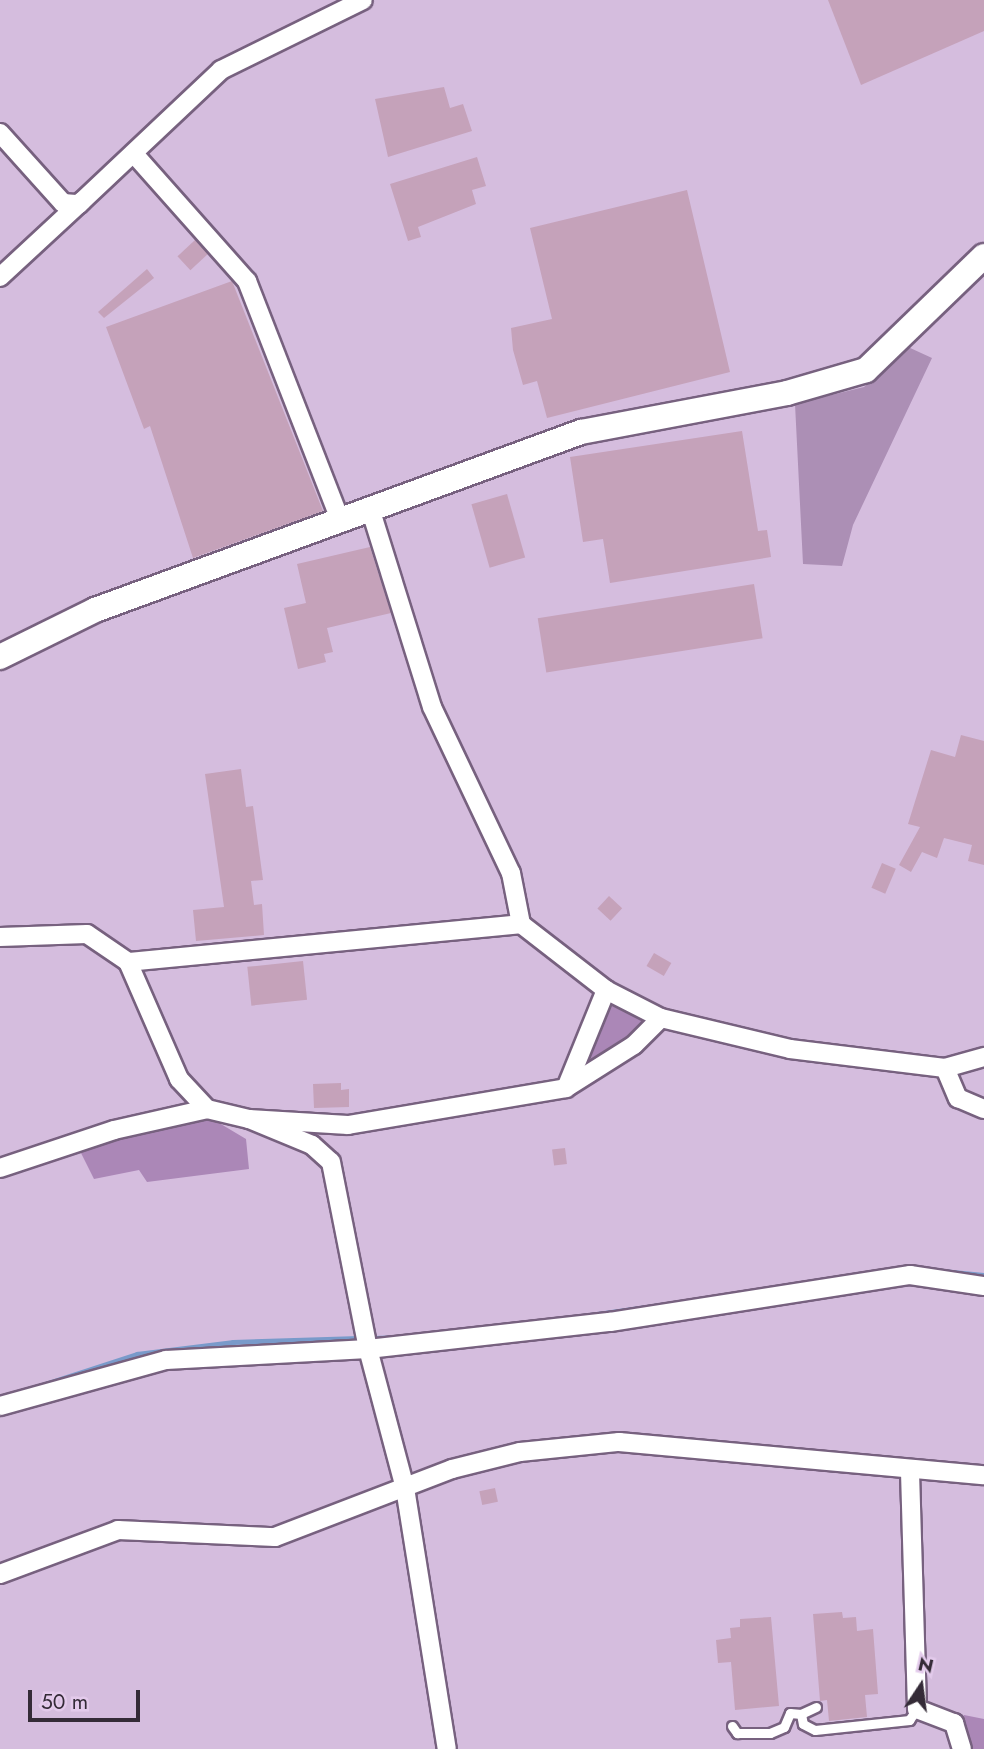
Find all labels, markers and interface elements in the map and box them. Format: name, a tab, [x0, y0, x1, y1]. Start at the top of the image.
text: N	[915, 1650, 936, 1680]
north arrow	[886, 1651, 956, 1721]
scale bar	[32, 1676, 144, 1720]
text: 50 m	[41, 1687, 88, 1717]

